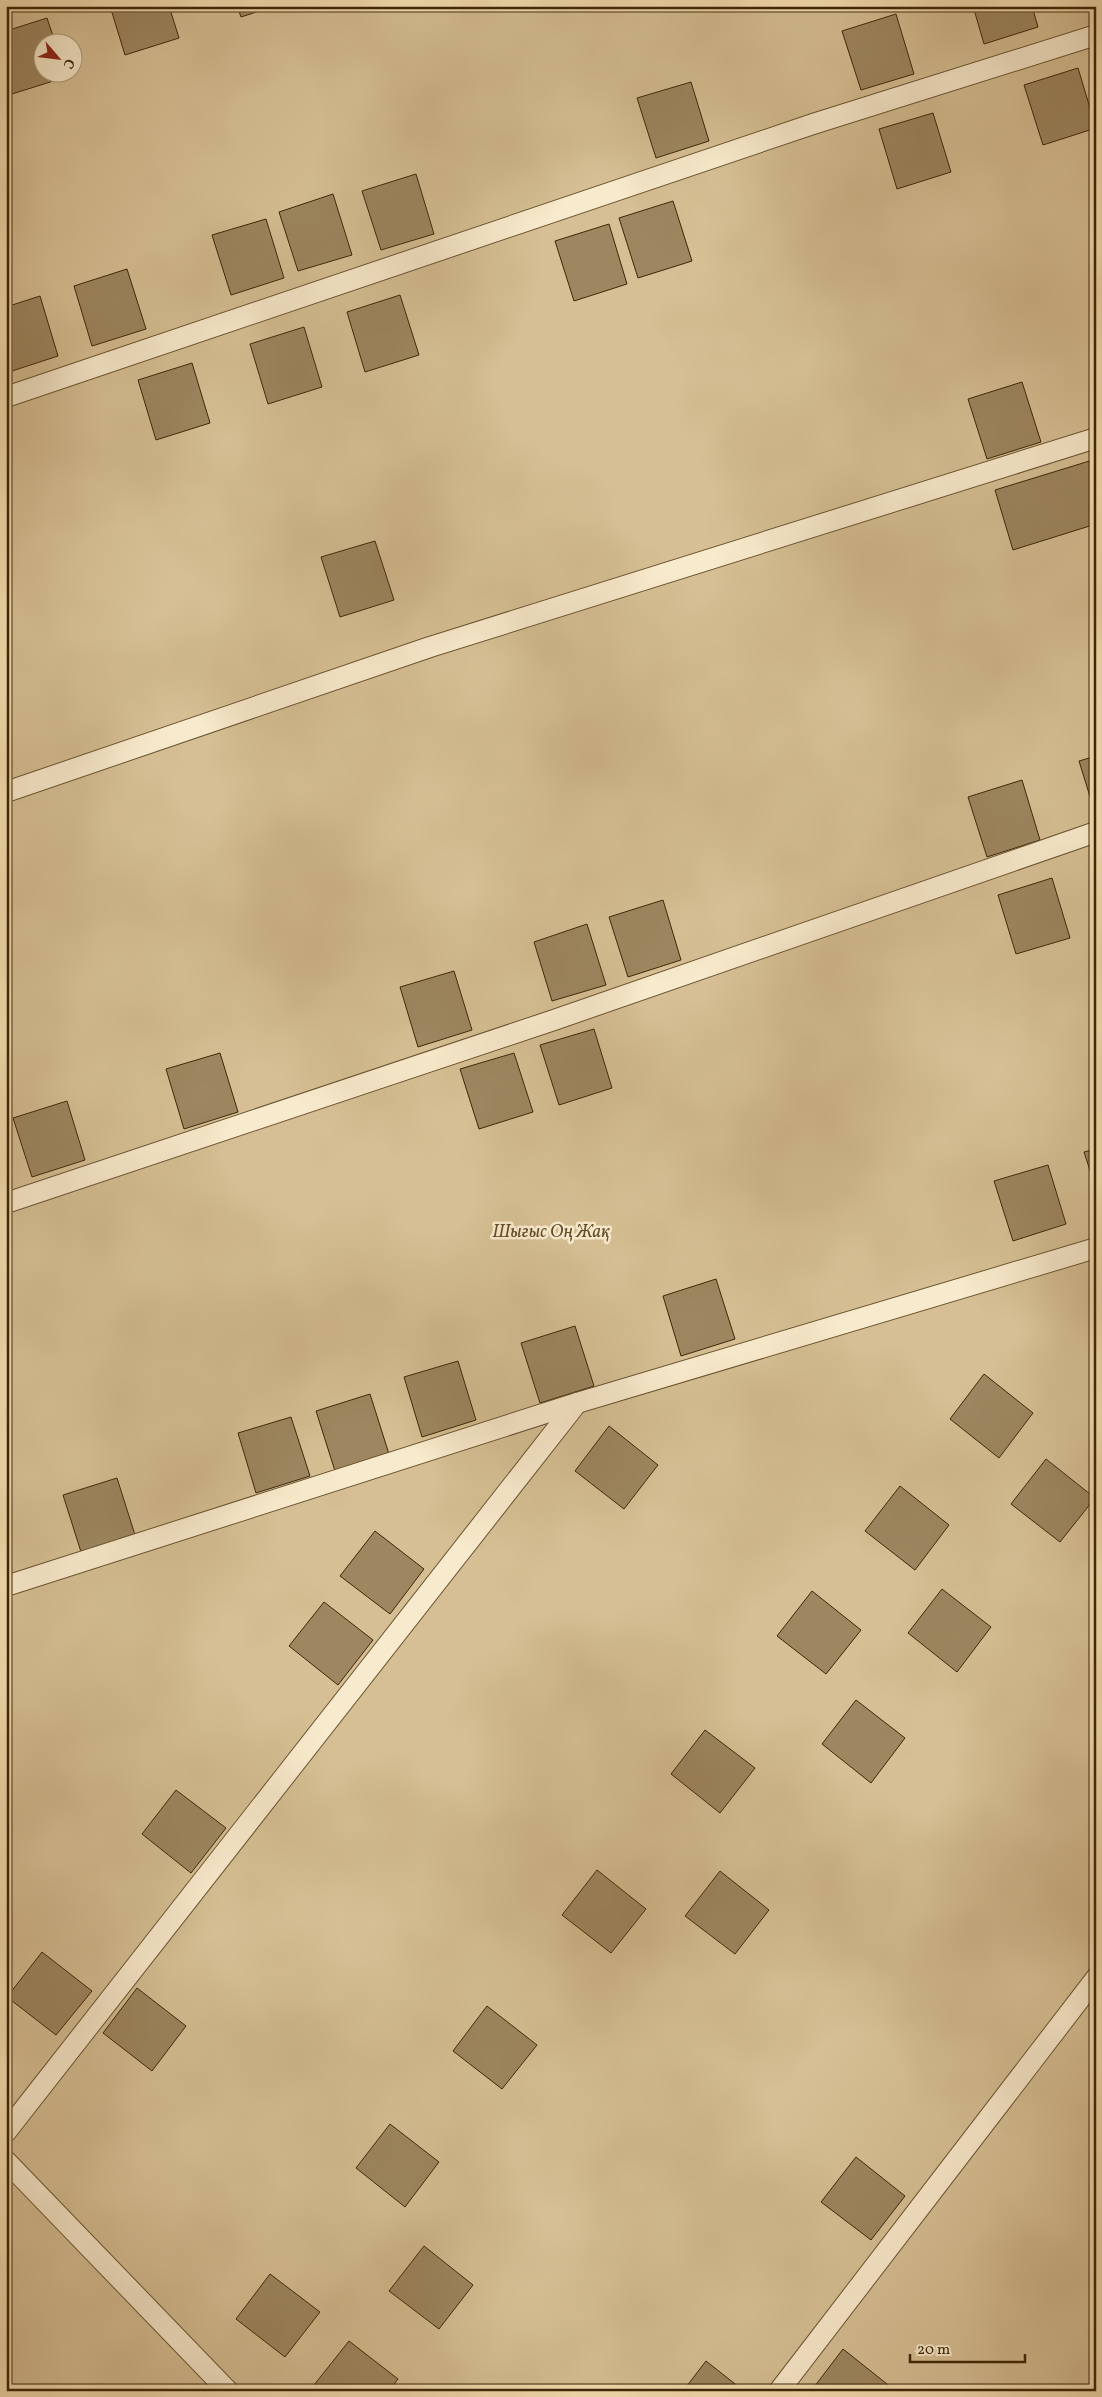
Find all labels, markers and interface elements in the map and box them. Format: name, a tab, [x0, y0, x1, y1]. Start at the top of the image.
north arrow	[32, 32, 82, 82]
text: С	[58, 55, 79, 72]
park label: Шығыс Оң Жақ	[492, 1220, 610, 1245]
scale bar	[910, 2332, 1024, 2364]
text: 20 m	[917, 2340, 950, 2361]

